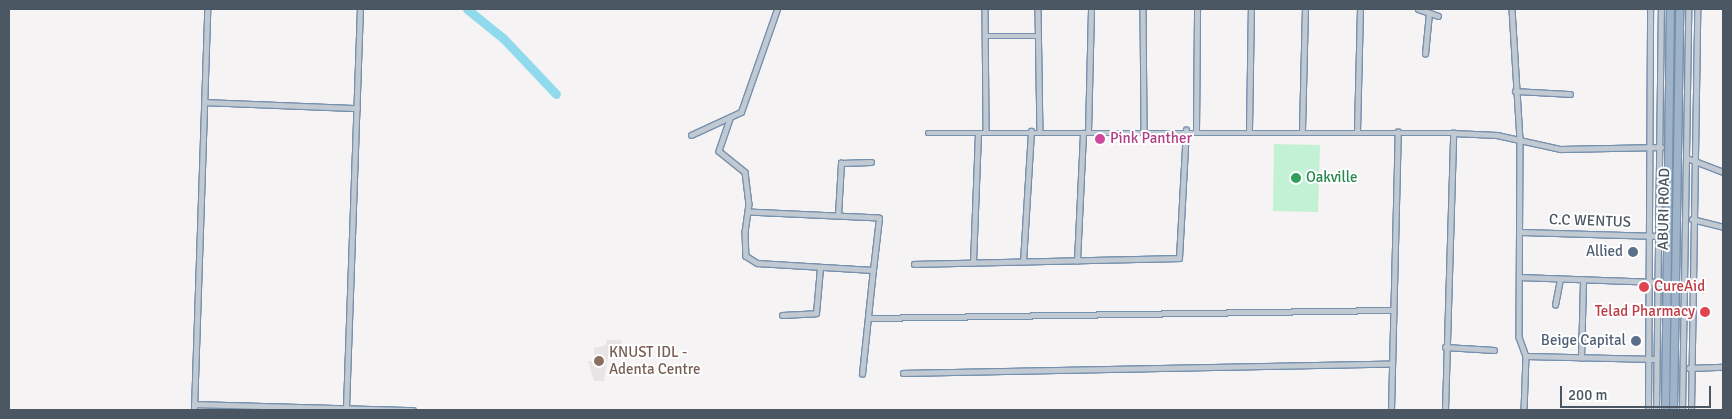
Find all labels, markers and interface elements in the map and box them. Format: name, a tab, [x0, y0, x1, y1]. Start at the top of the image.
place label: Pink Panther	[1110, 130, 1192, 148]
marker: Pink Panther	[1094, 133, 1106, 145]
street label: ABURI ROAD	[1654, 168, 1674, 250]
place label: Oakville	[1306, 169, 1357, 187]
marker: Oakville	[1290, 172, 1302, 184]
street label: C.C WENTUS	[1549, 211, 1631, 231]
place label: Allied	[1586, 243, 1623, 261]
marker: Allied	[1627, 246, 1639, 258]
place label: CureAid	[1654, 278, 1705, 296]
marker: CureAid	[1638, 281, 1650, 293]
place label: Telad Pharmacy	[1595, 303, 1695, 321]
marker: Telad Pharmacy	[1699, 306, 1711, 318]
place label: Beige Capital	[1541, 332, 1626, 350]
marker: Beige Capital	[1630, 335, 1642, 347]
place label: KNUST IDL - Adenta Centre	[609, 343, 700, 378]
marker: KNUST IDL - Adenta Centre	[593, 355, 605, 367]
scale bar	[1562, 376, 1713, 408]
text: 200 m	[1568, 386, 1608, 404]

